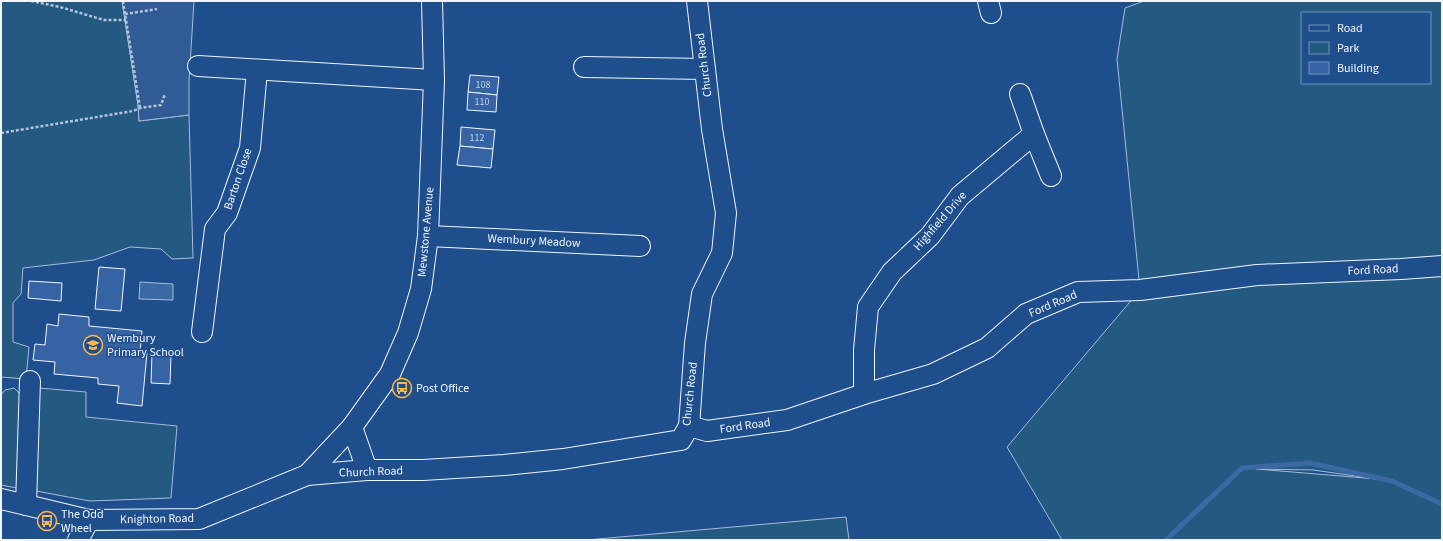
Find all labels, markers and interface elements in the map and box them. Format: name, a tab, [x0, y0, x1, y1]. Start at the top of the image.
legend	[1301, 12, 1431, 84]
text: Road	[1337, 20, 1363, 37]
street label: Church Road	[692, 32, 716, 98]
text: Park	[1337, 40, 1359, 57]
text: Building	[1337, 60, 1379, 77]
house number: 108	[476, 78, 490, 92]
house number: 110	[475, 95, 489, 109]
house number: 112	[470, 131, 484, 145]
street label: Barton Close	[220, 146, 256, 212]
street label: Mewstone Avenue	[414, 186, 438, 278]
street label: Highfield Drive	[909, 188, 971, 254]
street label: Wembury Meadow	[487, 230, 581, 252]
street label: Ford Road	[1347, 260, 1399, 280]
street label: Ford Road	[1026, 286, 1080, 322]
place label: Wembury Primary School	[107, 330, 184, 361]
school or university icon: Wembury Primary School	[82, 334, 104, 356]
street label: Church Road	[678, 361, 702, 427]
bus stop icon: Post Office	[391, 377, 413, 399]
place label: Post Office	[416, 380, 469, 397]
street label: Ford Road	[718, 414, 772, 438]
street label: Church Road	[339, 462, 403, 482]
place label: The Odd Wheel	[61, 506, 104, 537]
bus stop icon: The Odd Wheel	[36, 510, 58, 532]
street label: Knighton Road	[120, 510, 194, 528]

